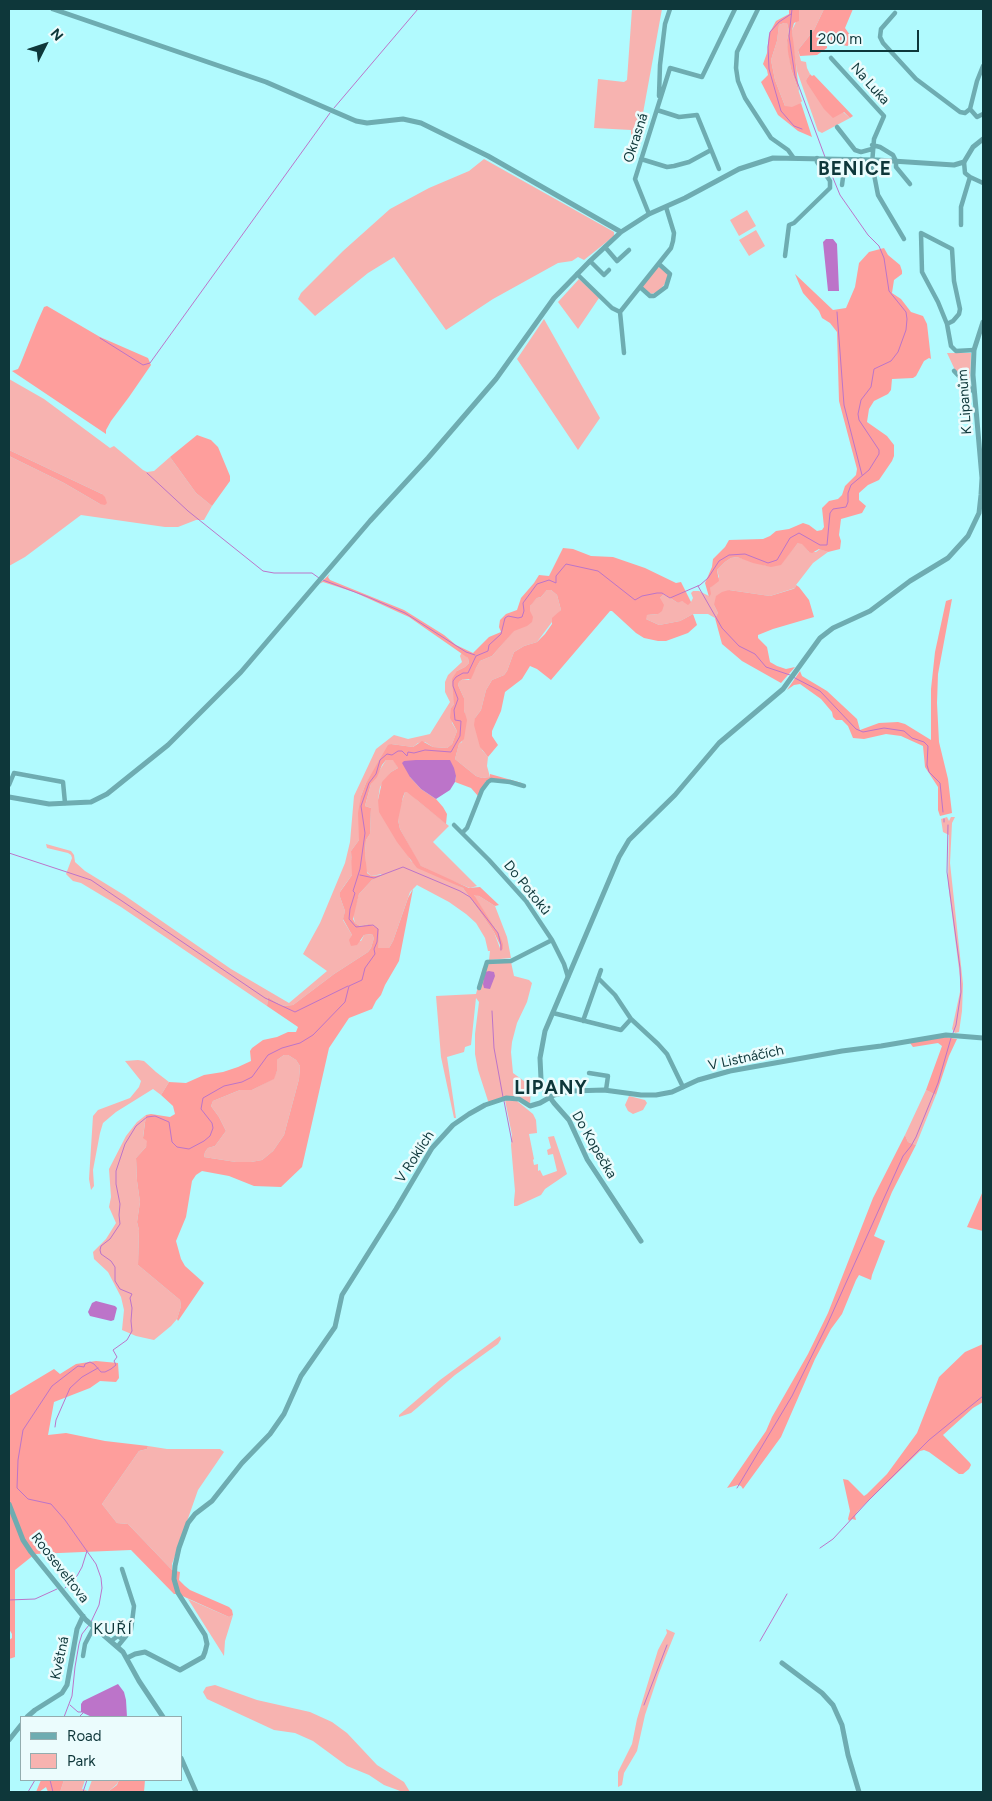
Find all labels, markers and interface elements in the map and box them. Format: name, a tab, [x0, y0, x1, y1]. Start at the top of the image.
north arrow	[20, 20, 70, 70]
scale bar	[812, 20, 921, 52]
text: N	[47, 25, 67, 44]
text: 200 m	[818, 30, 862, 48]
street label: Na Luka	[847, 60, 893, 108]
street label: Okrasná	[620, 111, 652, 165]
district label: BENICE	[817, 158, 893, 180]
street label: K Lipanům	[954, 369, 976, 435]
street label: Do Potoků	[500, 857, 554, 919]
street label: V Listnáčích	[707, 1042, 785, 1074]
district label: LIPANY	[513, 1077, 589, 1099]
street label: Do Kopečka	[568, 1108, 620, 1182]
street label: V Roklích	[392, 1128, 438, 1186]
street label: Rooseveltova	[27, 1530, 93, 1606]
district label: KUŘÍ	[93, 1619, 133, 1639]
street label: Květná	[47, 1635, 73, 1681]
legend	[20, 1716, 182, 1781]
text: Road	[67, 1727, 102, 1745]
text: Park	[67, 1752, 96, 1770]

